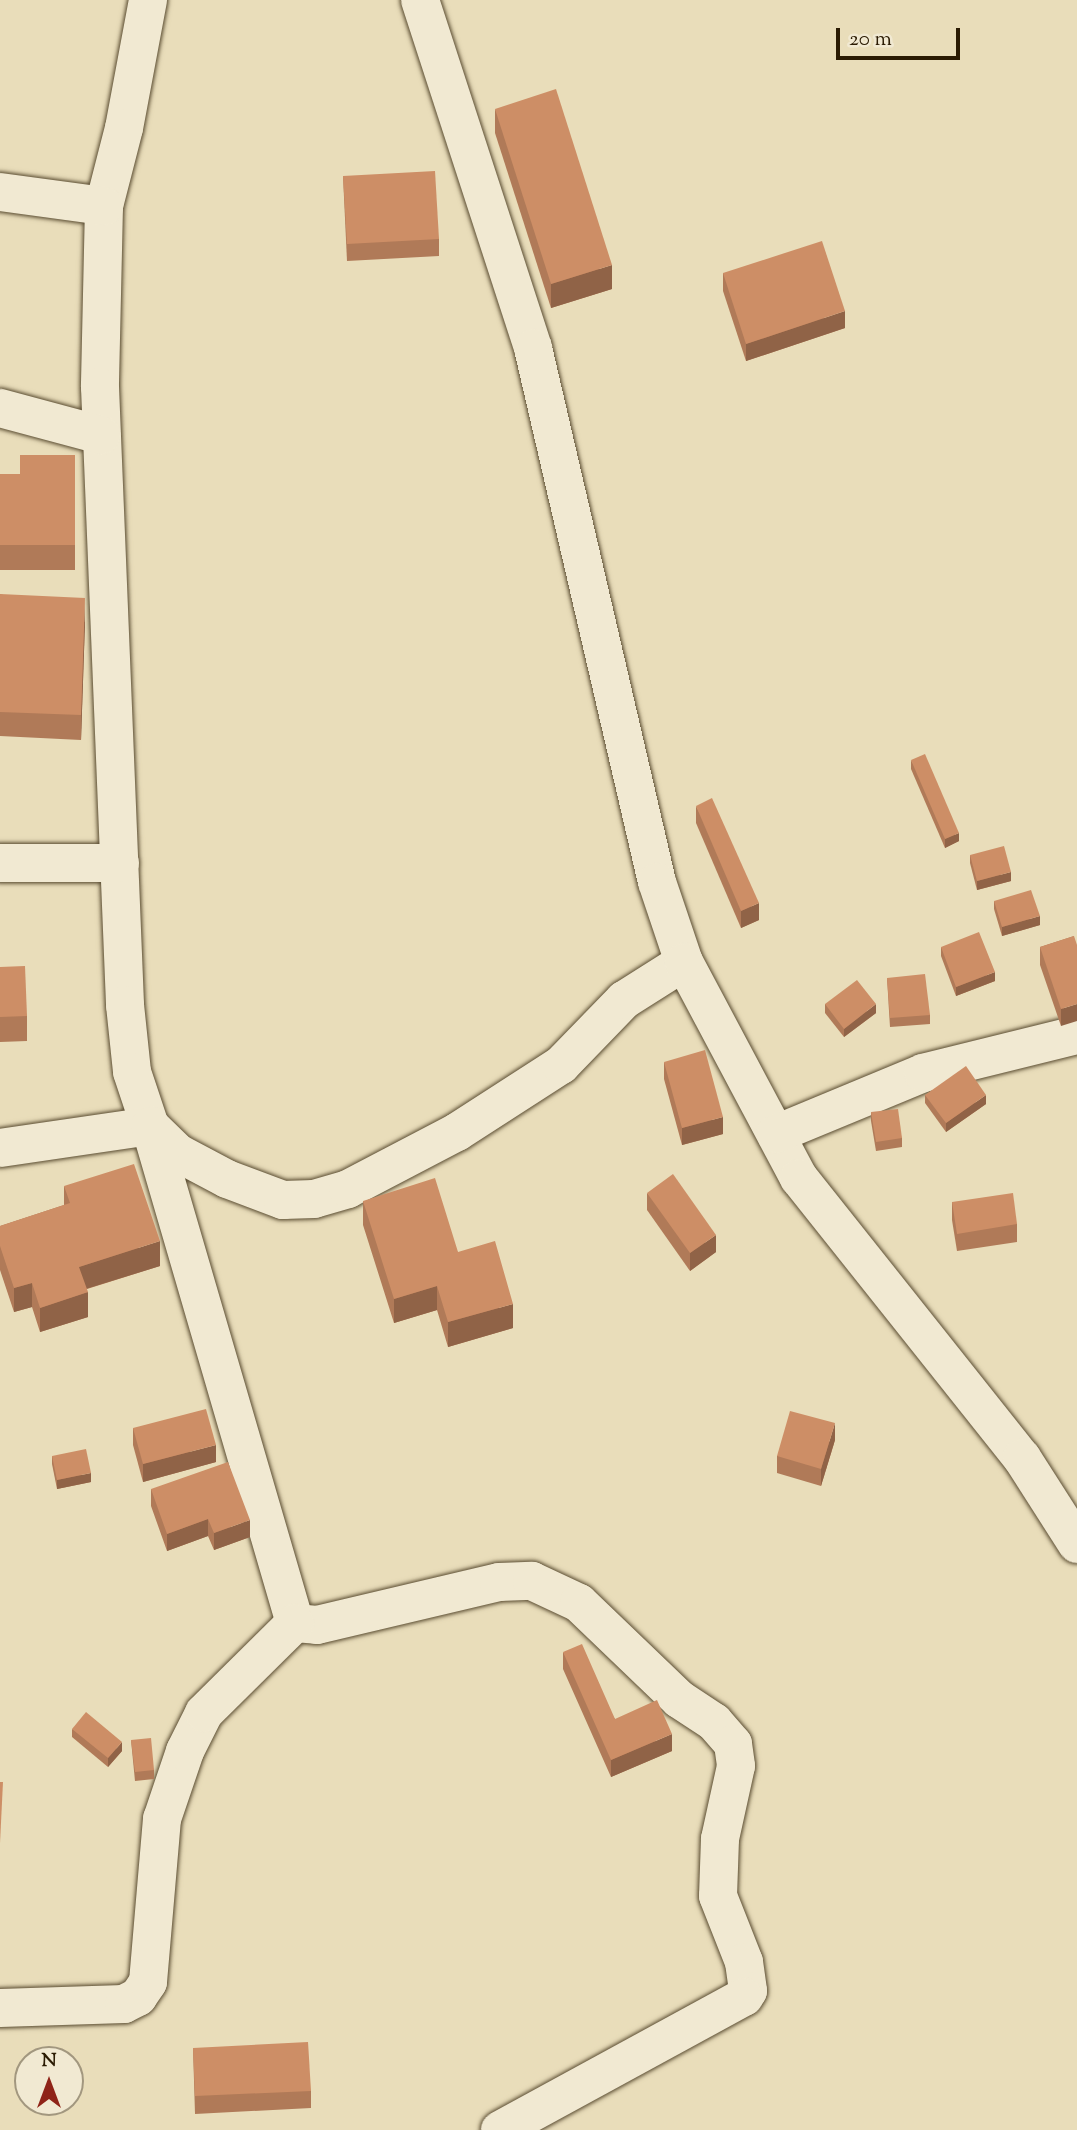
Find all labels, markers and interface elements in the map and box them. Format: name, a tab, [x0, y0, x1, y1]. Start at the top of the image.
scale bar	[839, 14, 963, 58]
text: 20 m	[849, 25, 892, 55]
north arrow	[14, 2046, 84, 2116]
text: N	[41, 2048, 57, 2075]

